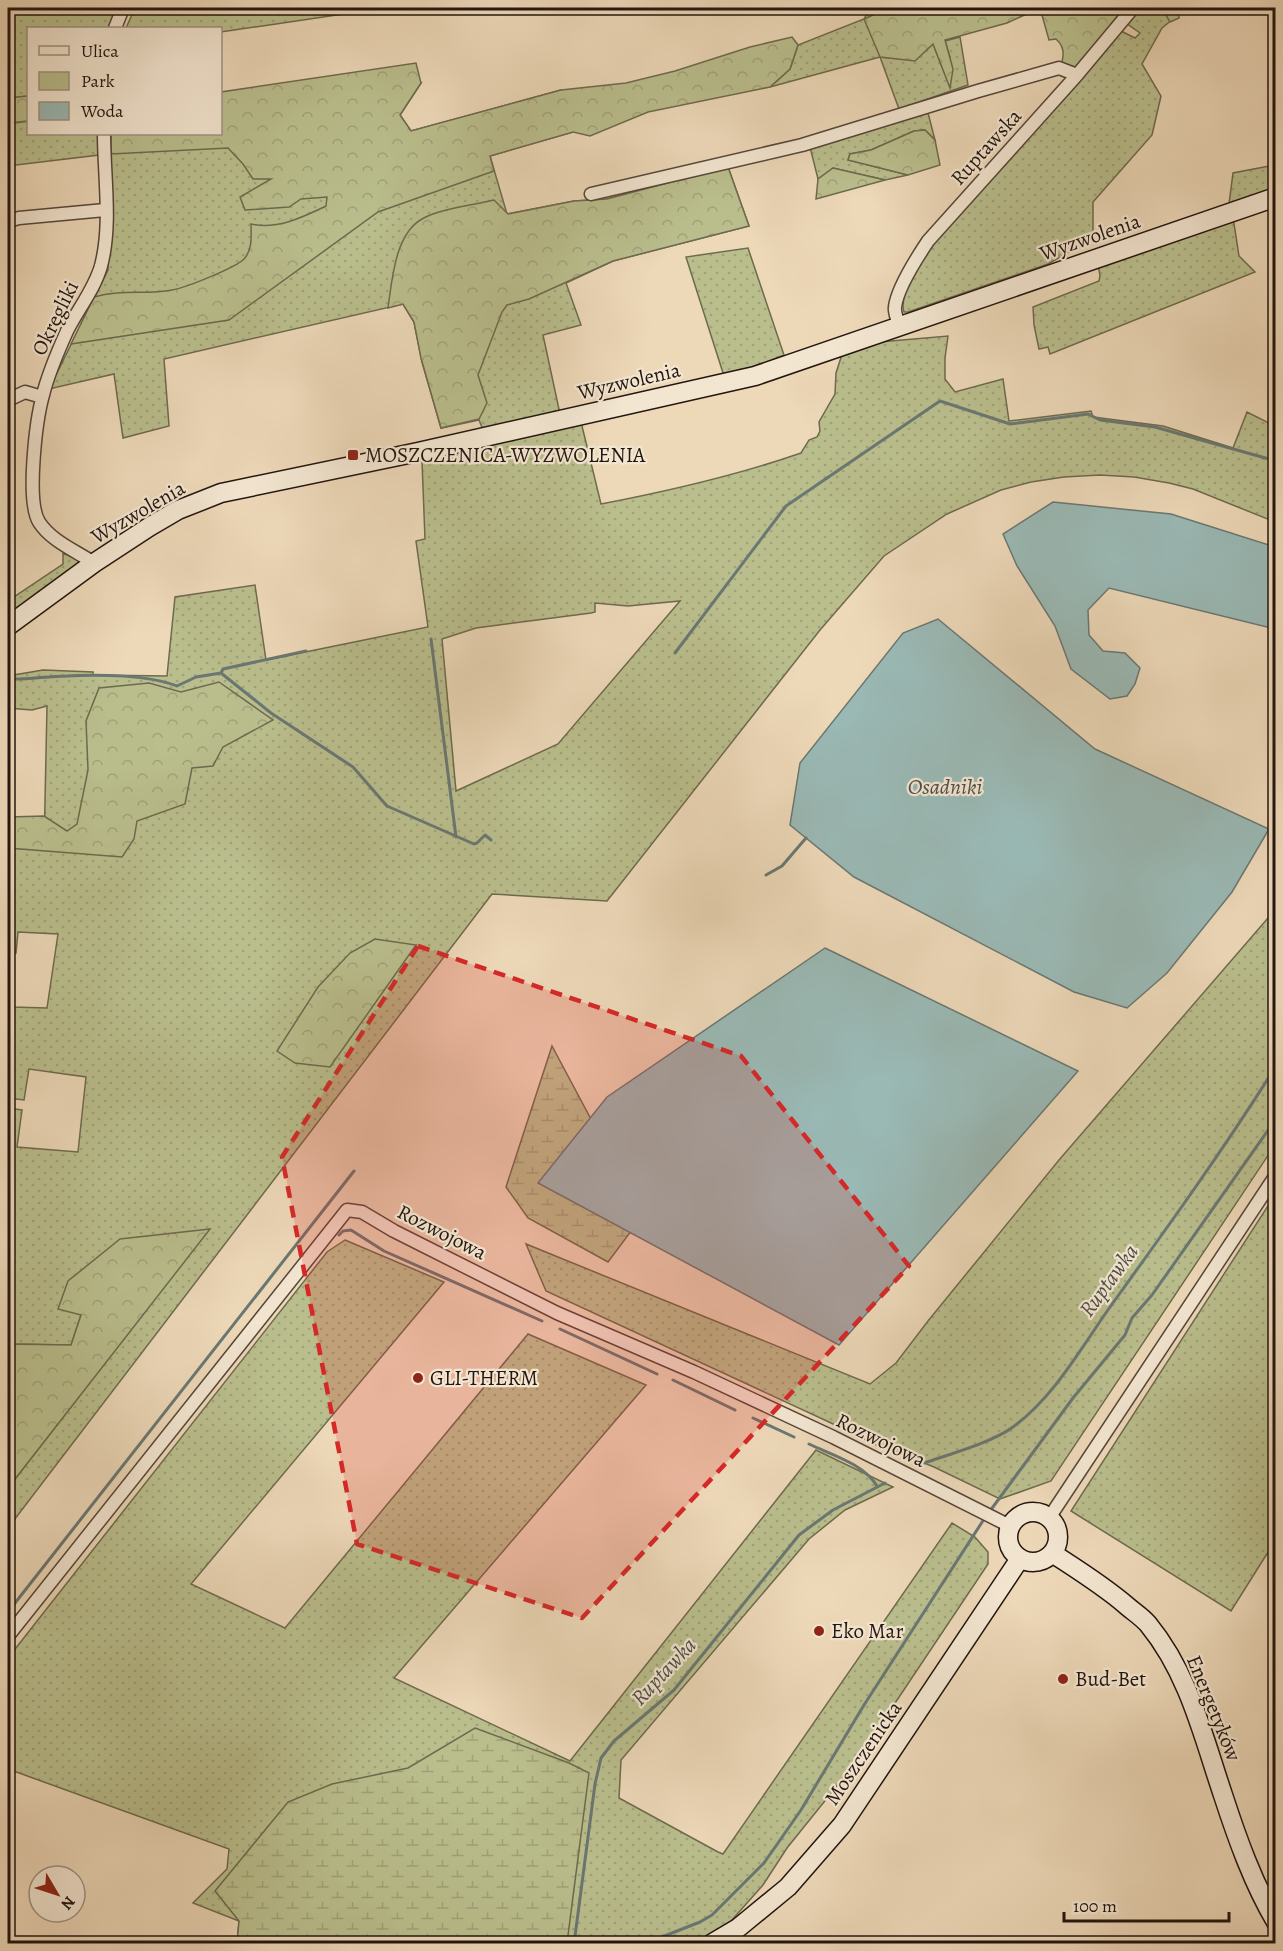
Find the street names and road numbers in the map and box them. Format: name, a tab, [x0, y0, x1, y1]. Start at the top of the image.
street label: Ruptawska	[944, 103, 1028, 191]
street label: Wyzwolenia	[1035, 207, 1144, 268]
street label: Okręgliki	[25, 276, 85, 360]
street label: Wyzwolenia	[574, 356, 683, 407]
street label: Wyzwolenia	[85, 474, 191, 551]
street label: Rozwojowa	[392, 1198, 492, 1267]
street label: Rozwojowa	[831, 1406, 931, 1474]
street label: Energetyków	[1180, 1651, 1248, 1765]
street label: Moszczenicka	[818, 1695, 908, 1811]

